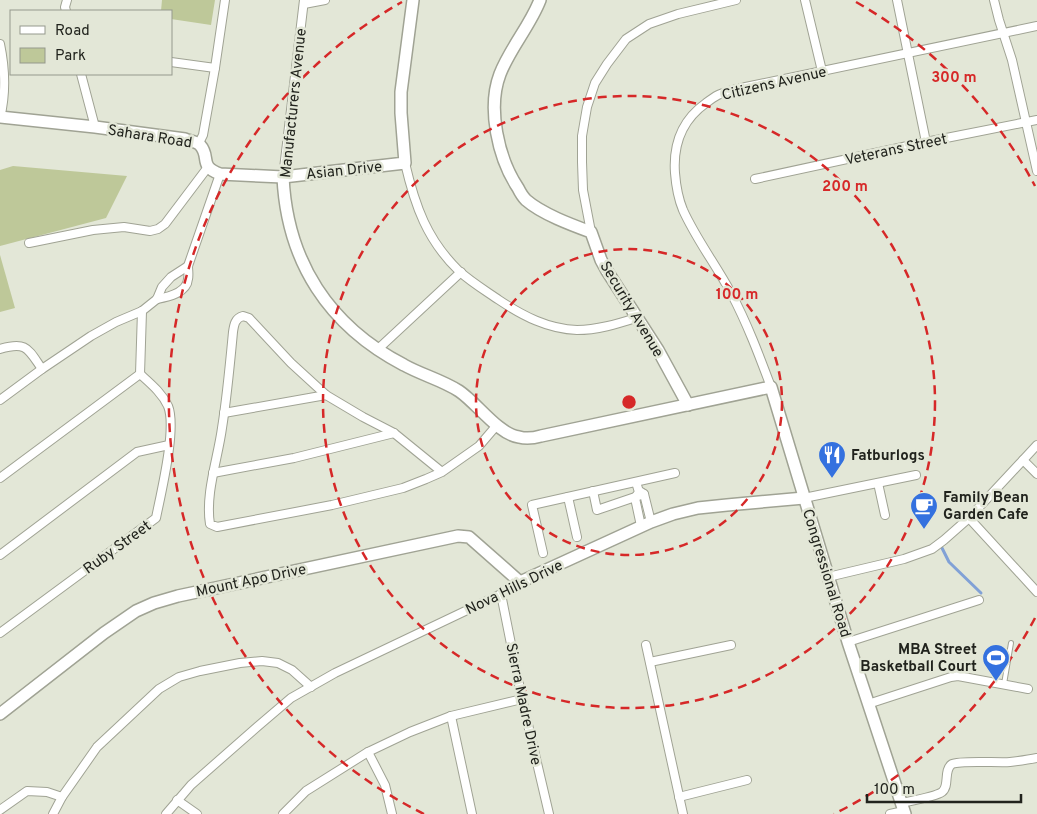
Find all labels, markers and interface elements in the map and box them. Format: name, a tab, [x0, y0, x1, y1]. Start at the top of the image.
legend	[10, 10, 172, 75]
text: Road	[55, 22, 90, 41]
street label: Manufacturers Avenue	[277, 27, 312, 179]
text: Park	[55, 47, 86, 66]
street label: Citizens Avenue	[720, 63, 829, 106]
text: 300 m	[931, 69, 977, 88]
street label: Sahara Road	[106, 121, 193, 154]
street label: Veterans Street	[844, 130, 949, 171]
street label: Asian Drive	[305, 158, 383, 185]
text: 200 m	[822, 178, 868, 197]
street label: Security Avenue	[595, 258, 667, 361]
text: 100 m	[716, 286, 758, 305]
centre of rings	[620, 393, 638, 411]
restaurant icon: Fatburlogs	[817, 440, 847, 479]
place label: Fatburlogs	[851, 447, 925, 466]
place label: Family Bean Garden Cafe	[943, 489, 1029, 525]
cafe icon: Family Bean Garden Cafe	[909, 491, 939, 530]
street label: Congressional Road	[797, 507, 854, 640]
street label: Ruby Street	[80, 517, 156, 579]
street label: Nova Hills Drive	[463, 557, 566, 620]
street label: Mount Apo Drive	[194, 561, 308, 602]
street label: Sierra Madre Drive	[500, 641, 545, 767]
place label: MBA Street Basketball Court	[860, 641, 977, 677]
sports icon: MBA Street Basketball Court	[981, 643, 1011, 682]
scale bar	[867, 772, 1021, 804]
text: 100 m	[874, 781, 915, 800]

